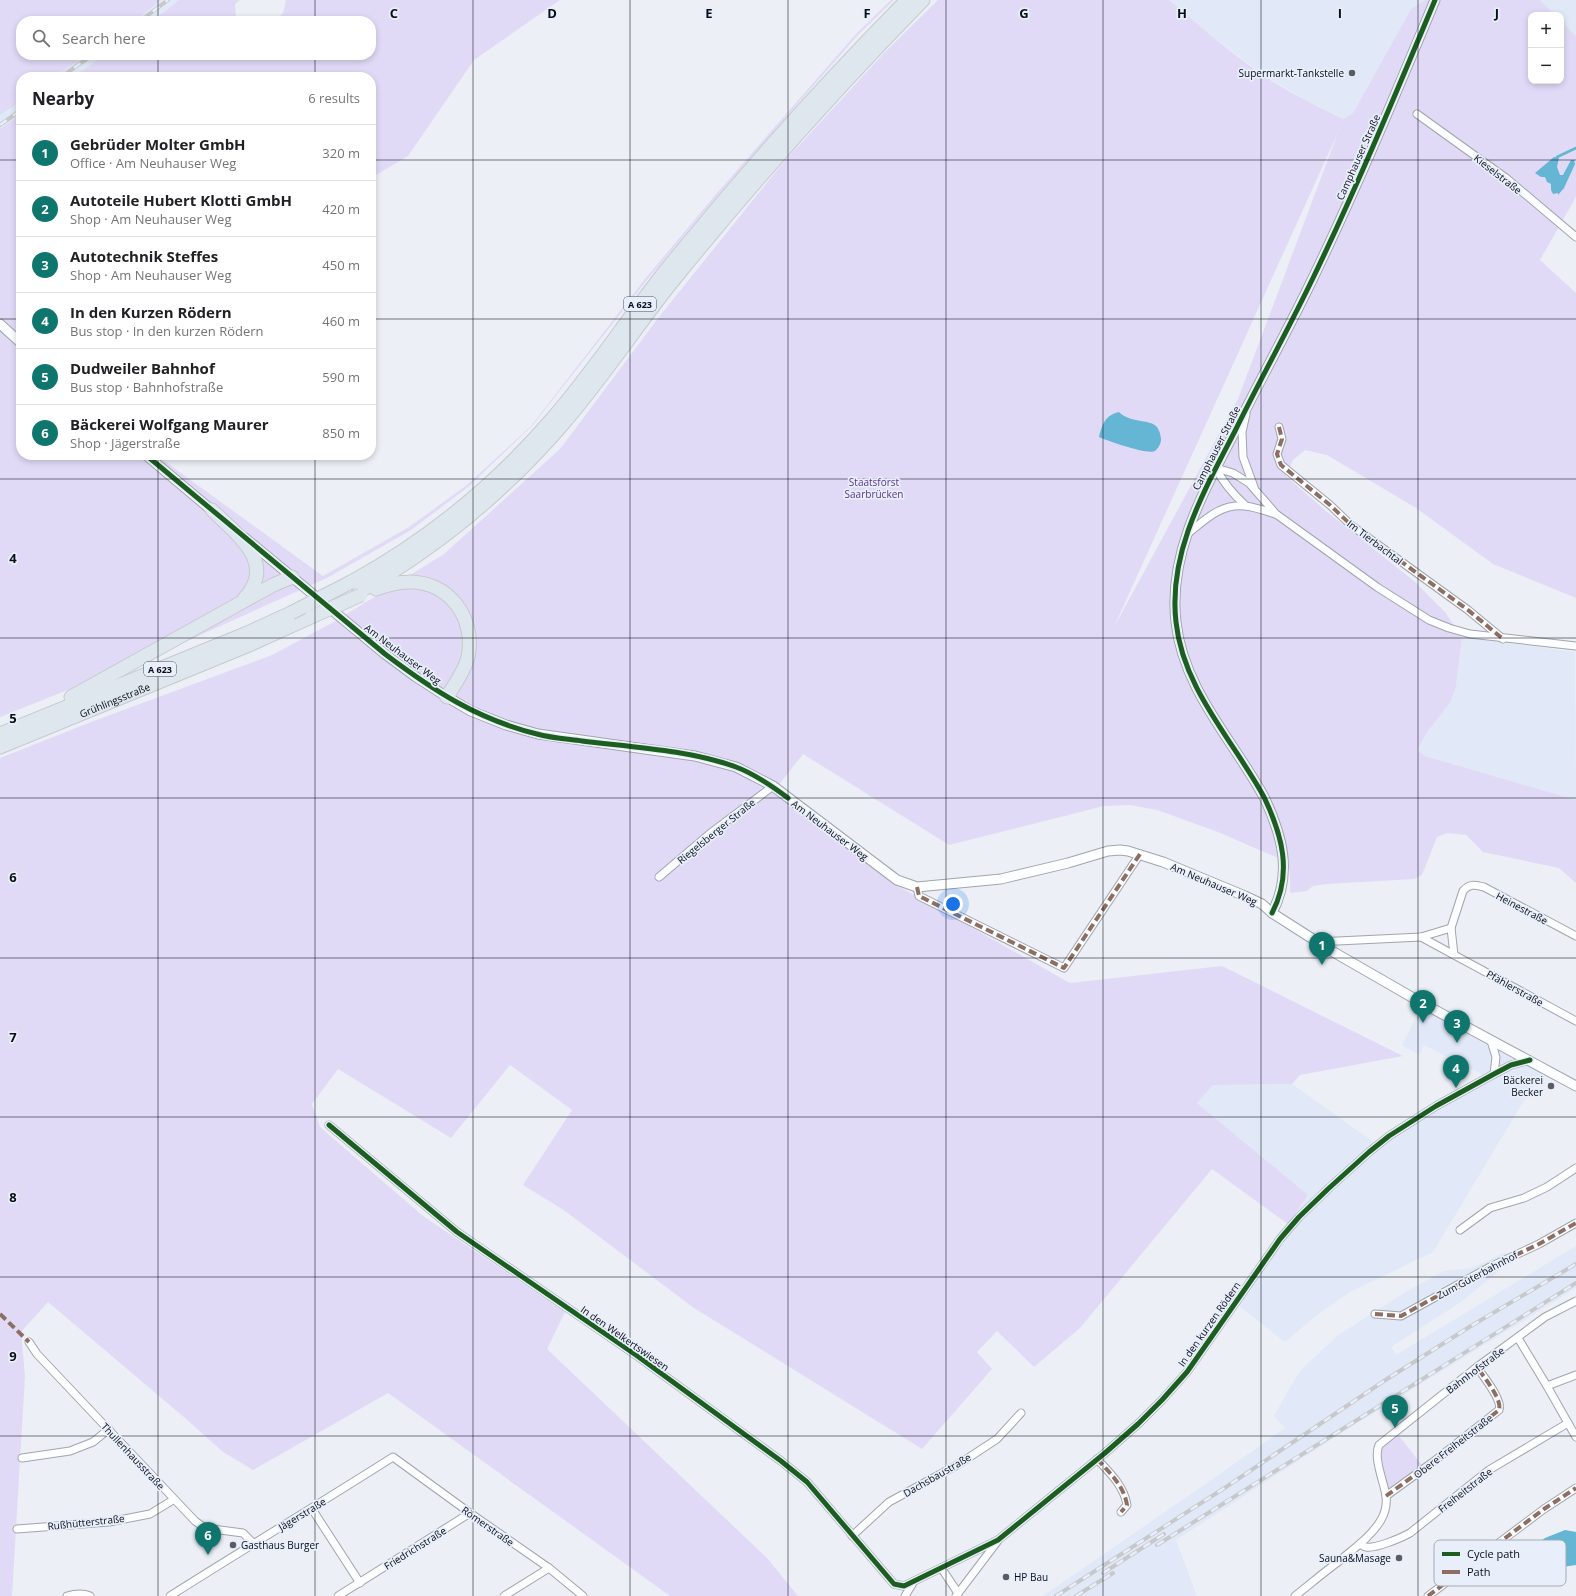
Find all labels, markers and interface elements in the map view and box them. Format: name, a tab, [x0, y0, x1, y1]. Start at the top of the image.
text: C	[390, 4, 398, 22]
text: D	[547, 4, 557, 22]
text: E	[705, 4, 713, 22]
text: F	[863, 4, 871, 22]
text: G	[1019, 4, 1029, 22]
text: H	[1177, 4, 1187, 22]
text: I	[1338, 4, 1342, 22]
text: J	[1494, 4, 1499, 22]
map controls	[1528, 12, 1564, 84]
button: +	[1528, 12, 1564, 48]
search box	[16, 16, 376, 60]
icon: search	[30, 27, 52, 49]
text: Search here	[62, 28, 146, 48]
button: −	[1528, 48, 1564, 84]
place label: Supermarkt-Tankstelle	[1239, 66, 1344, 80]
marker: Supermarkt-Tankstelle	[1347, 68, 1357, 78]
text: Nearby	[32, 87, 94, 110]
text: 6 results	[308, 89, 360, 107]
street label: Camphauser Straße	[1333, 111, 1383, 202]
text: Gebrüder Molter GmbH	[70, 134, 246, 154]
text: 1	[41, 144, 49, 162]
text: 320 m	[322, 144, 360, 162]
street label: Kieselstraße	[1471, 151, 1525, 197]
text: Office · Am Neuhauser Weg	[70, 154, 236, 172]
text: Autoteile Hubert Klotti GmbH	[70, 190, 292, 210]
text: 2	[41, 200, 49, 218]
text: 420 m	[322, 200, 360, 218]
text: Shop · Am Neuhauser Weg	[70, 210, 231, 228]
text: Autotechnik Steffes	[70, 246, 218, 266]
text: 3	[41, 256, 49, 274]
text: 450 m	[322, 256, 360, 274]
text: Shop · Am Neuhauser Weg	[70, 266, 231, 284]
road number: A 623	[624, 297, 656, 311]
text: In den Kurzen Rödern	[70, 302, 232, 322]
text: 4	[41, 312, 49, 330]
text: 460 m	[322, 312, 360, 330]
text: Bus stop · In den kurzen Rödern	[70, 322, 264, 340]
text: Dudweiler Bahnhof	[70, 358, 215, 378]
text: 5	[41, 368, 49, 386]
text: 590 m	[322, 368, 360, 386]
text: Bus stop · Bahnhofstraße	[70, 378, 223, 396]
street label: Camphauser Straße	[1189, 403, 1243, 492]
text: Bäckerei Wolfgang Maurer	[70, 414, 269, 434]
text: 6	[41, 424, 49, 442]
text: 850 m	[322, 424, 360, 442]
text: Shop · Jägerstraße	[70, 434, 180, 452]
park label: Staatsforst Saarbrücken	[845, 475, 903, 501]
street label: Im Tierbachtal	[1344, 516, 1406, 568]
text: 4	[9, 549, 17, 567]
street label: Am Neuhauser Weg	[362, 621, 445, 688]
road number: A 623	[144, 662, 176, 676]
street label: Grühlingsstraße	[77, 679, 152, 721]
text: 5	[9, 709, 17, 727]
street label: Riegelsberger Straße	[674, 795, 758, 867]
street label: Am Neuhauser Weg	[789, 797, 872, 864]
street label: Am Neuhauser Weg	[1169, 859, 1260, 909]
text: 6	[9, 868, 17, 886]
street label: Heinestraße	[1494, 888, 1551, 928]
your location	[943, 894, 963, 914]
pin: 1	[1309, 932, 1335, 965]
street label: Pfählerstraße	[1484, 967, 1546, 1010]
pin: 2	[1410, 990, 1436, 1023]
pin: 3	[1444, 1010, 1470, 1043]
text: 7	[9, 1028, 17, 1046]
pin: 4	[1443, 1055, 1469, 1088]
place label: Bäckerei Becker	[1503, 1073, 1543, 1099]
marker: Bäckerei Becker	[1546, 1081, 1556, 1091]
text: 8	[9, 1188, 17, 1206]
street label: Zum Güterbahnhof	[1434, 1247, 1521, 1302]
street label: In den kurzen Rödern	[1174, 1279, 1244, 1369]
street label: In den Welkertswiesen	[578, 1302, 672, 1374]
street label: Bahnhofstraße	[1443, 1343, 1507, 1397]
text: 9	[9, 1347, 17, 1365]
pin: 5	[1382, 1395, 1408, 1428]
street label: Obere Freiheitstraße	[1411, 1410, 1496, 1481]
street label: Thullenhausstraße	[98, 1419, 168, 1493]
street label: Dachsbaustraße	[901, 1450, 974, 1500]
street label: Freiheitstraße	[1435, 1464, 1495, 1516]
street label: Jägerstraße	[275, 1494, 329, 1534]
street label: Römerstraße	[459, 1503, 517, 1549]
street label: Rußhütterstraße	[47, 1511, 126, 1533]
pin: 6	[195, 1522, 221, 1555]
street label: Friedrichstraße	[381, 1523, 449, 1573]
place label: Gasthaus Burger	[241, 1538, 319, 1552]
marker: Gasthaus Burger	[228, 1540, 238, 1550]
legend	[1434, 1540, 1566, 1586]
text: Cycle path	[1467, 1546, 1520, 1561]
place label: Sauna&Masage	[1319, 1551, 1391, 1565]
marker: Sauna&Masage	[1394, 1553, 1404, 1563]
text: Path	[1467, 1564, 1490, 1579]
place label: HP Bau	[1014, 1570, 1048, 1584]
marker: HP Bau	[1001, 1572, 1011, 1582]

